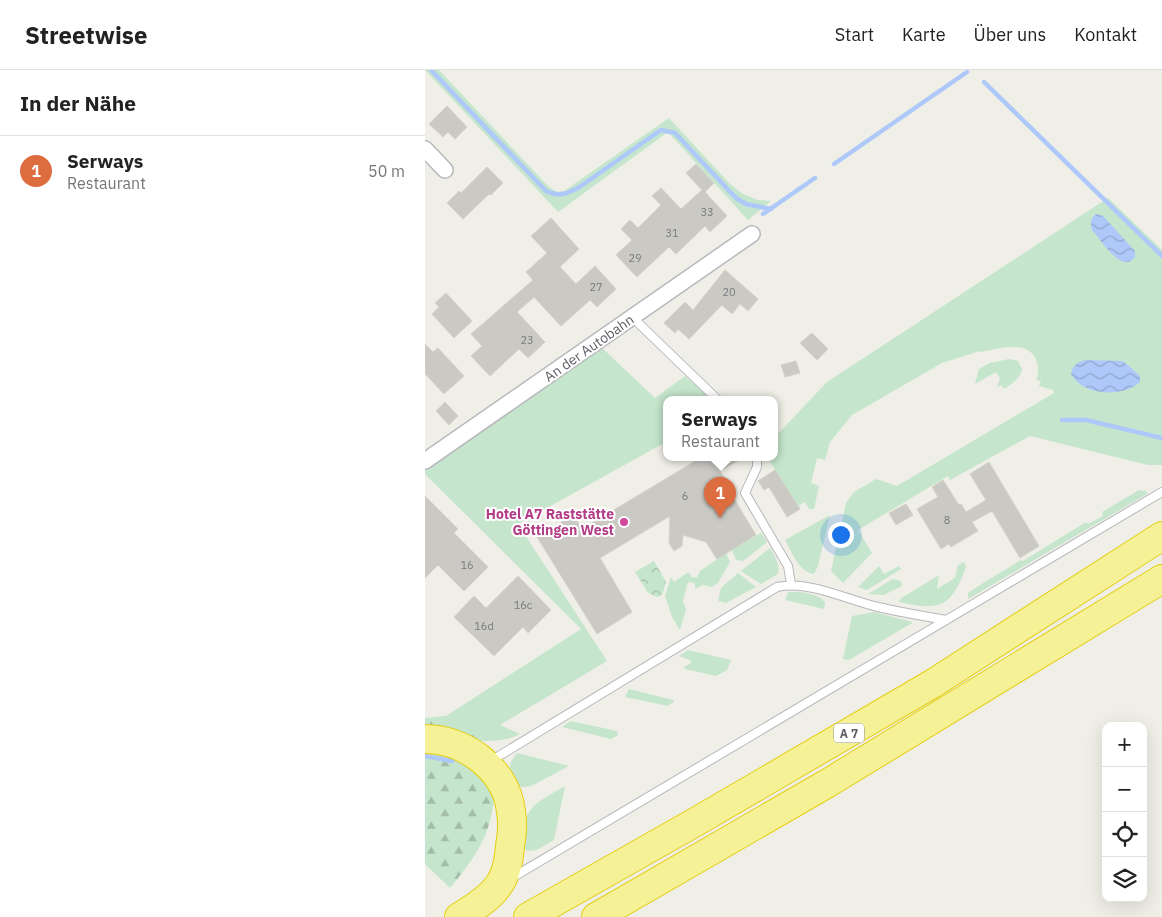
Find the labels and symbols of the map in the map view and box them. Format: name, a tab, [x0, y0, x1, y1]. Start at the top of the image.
house number: 33	[700, 205, 714, 219]
house number: 31	[665, 226, 679, 240]
house number: 29	[628, 251, 642, 265]
house number: 27	[589, 280, 603, 294]
house number: 20	[722, 285, 736, 299]
street label: An der Autobahn	[541, 310, 637, 386]
house number: 23	[520, 333, 534, 347]
pin: 1	[704, 477, 736, 518]
house number: 6	[682, 489, 688, 503]
place label: Hotel A7 Raststätte Göttingen West	[486, 505, 614, 539]
house number: 8	[944, 513, 950, 527]
marker: Hotel A7 Raststätte Göttingen West	[618, 516, 630, 528]
your location	[828, 522, 854, 548]
house number: 16	[460, 558, 474, 572]
house number: 16c	[514, 598, 533, 612]
house number: 16d	[474, 619, 494, 633]
road number: A 7	[834, 724, 864, 742]

